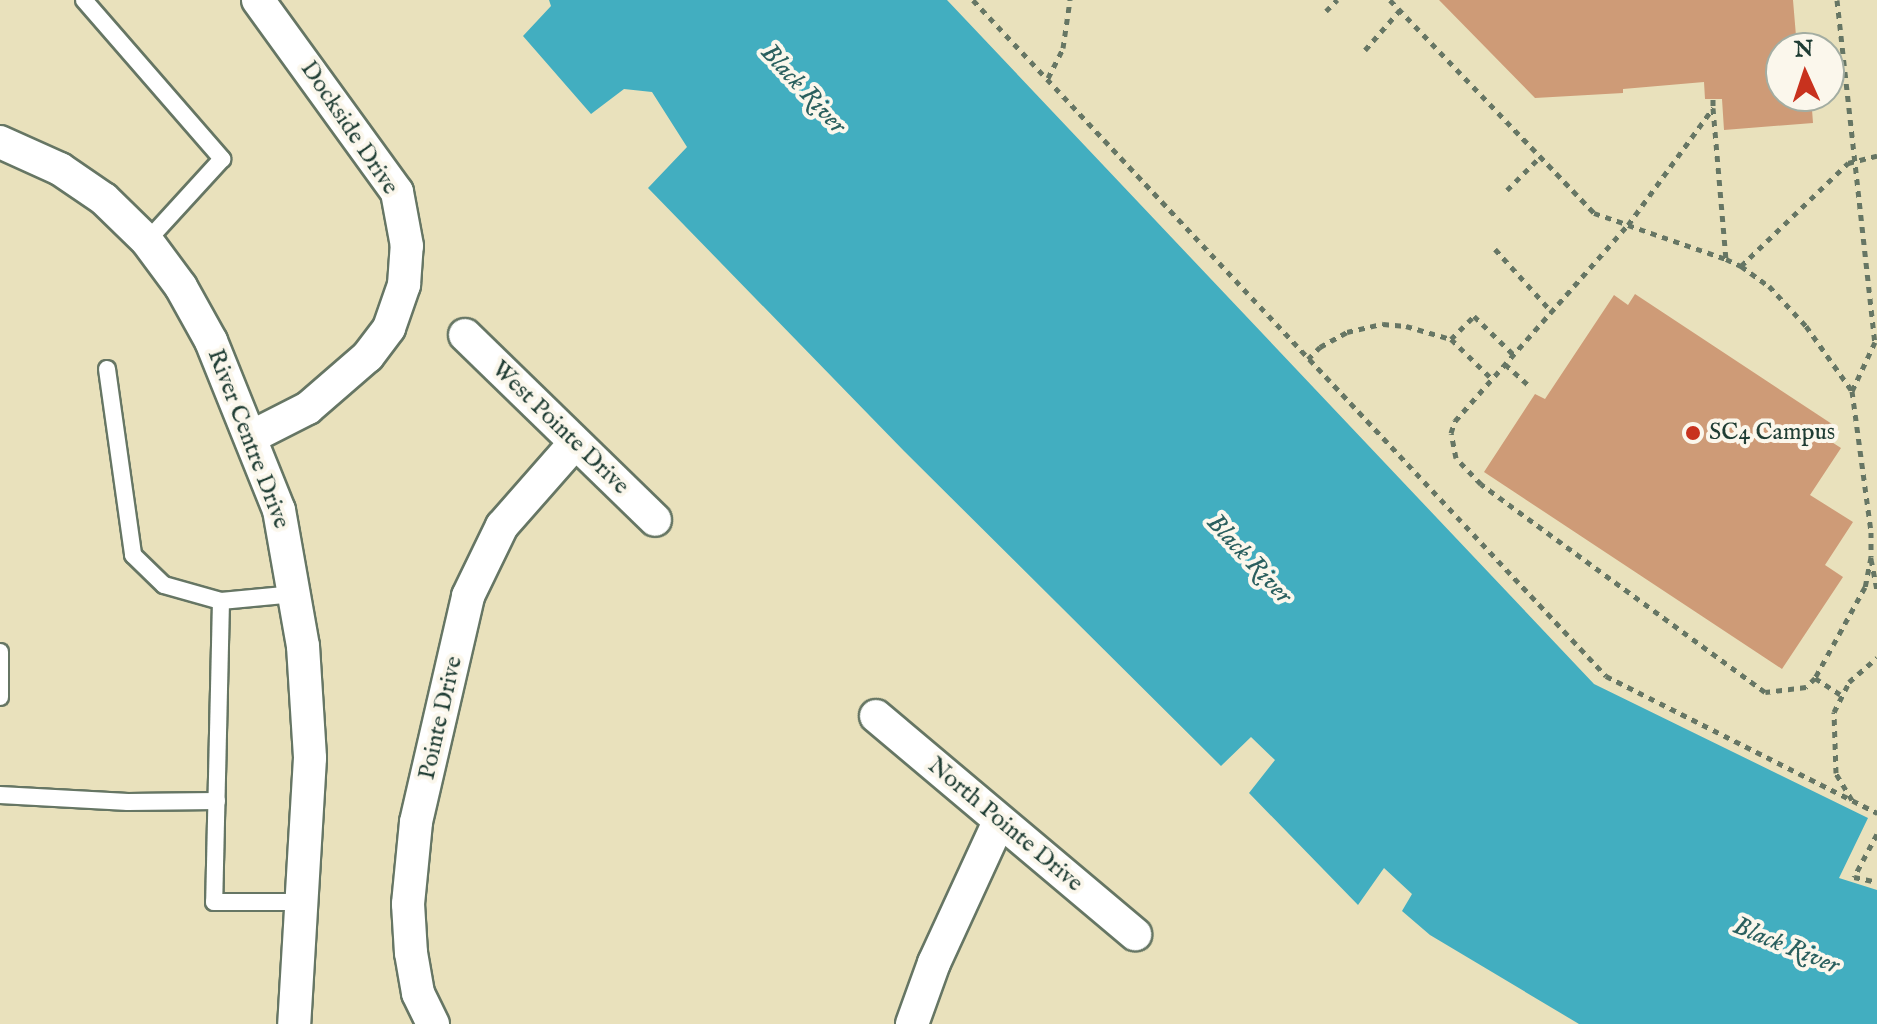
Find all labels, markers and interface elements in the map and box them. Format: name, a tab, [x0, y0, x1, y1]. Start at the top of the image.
north arrow	[1765, 32, 1845, 112]
text: N	[1794, 36, 1814, 65]
water label: Black River	[754, 38, 852, 140]
street label: Dockside Drive	[294, 56, 404, 200]
street label: River Centre Drive	[200, 345, 296, 533]
street label: West Pointe Drive	[485, 355, 635, 501]
place label: SC4 Campus	[1709, 419, 1835, 447]
marker: SC4 Campus	[1684, 424, 1702, 442]
water label: Black River	[1200, 508, 1298, 610]
street label: Pointe Drive	[413, 653, 469, 783]
street label: North Pointe Drive	[922, 752, 1088, 898]
water label: Black River	[1728, 911, 1844, 981]

